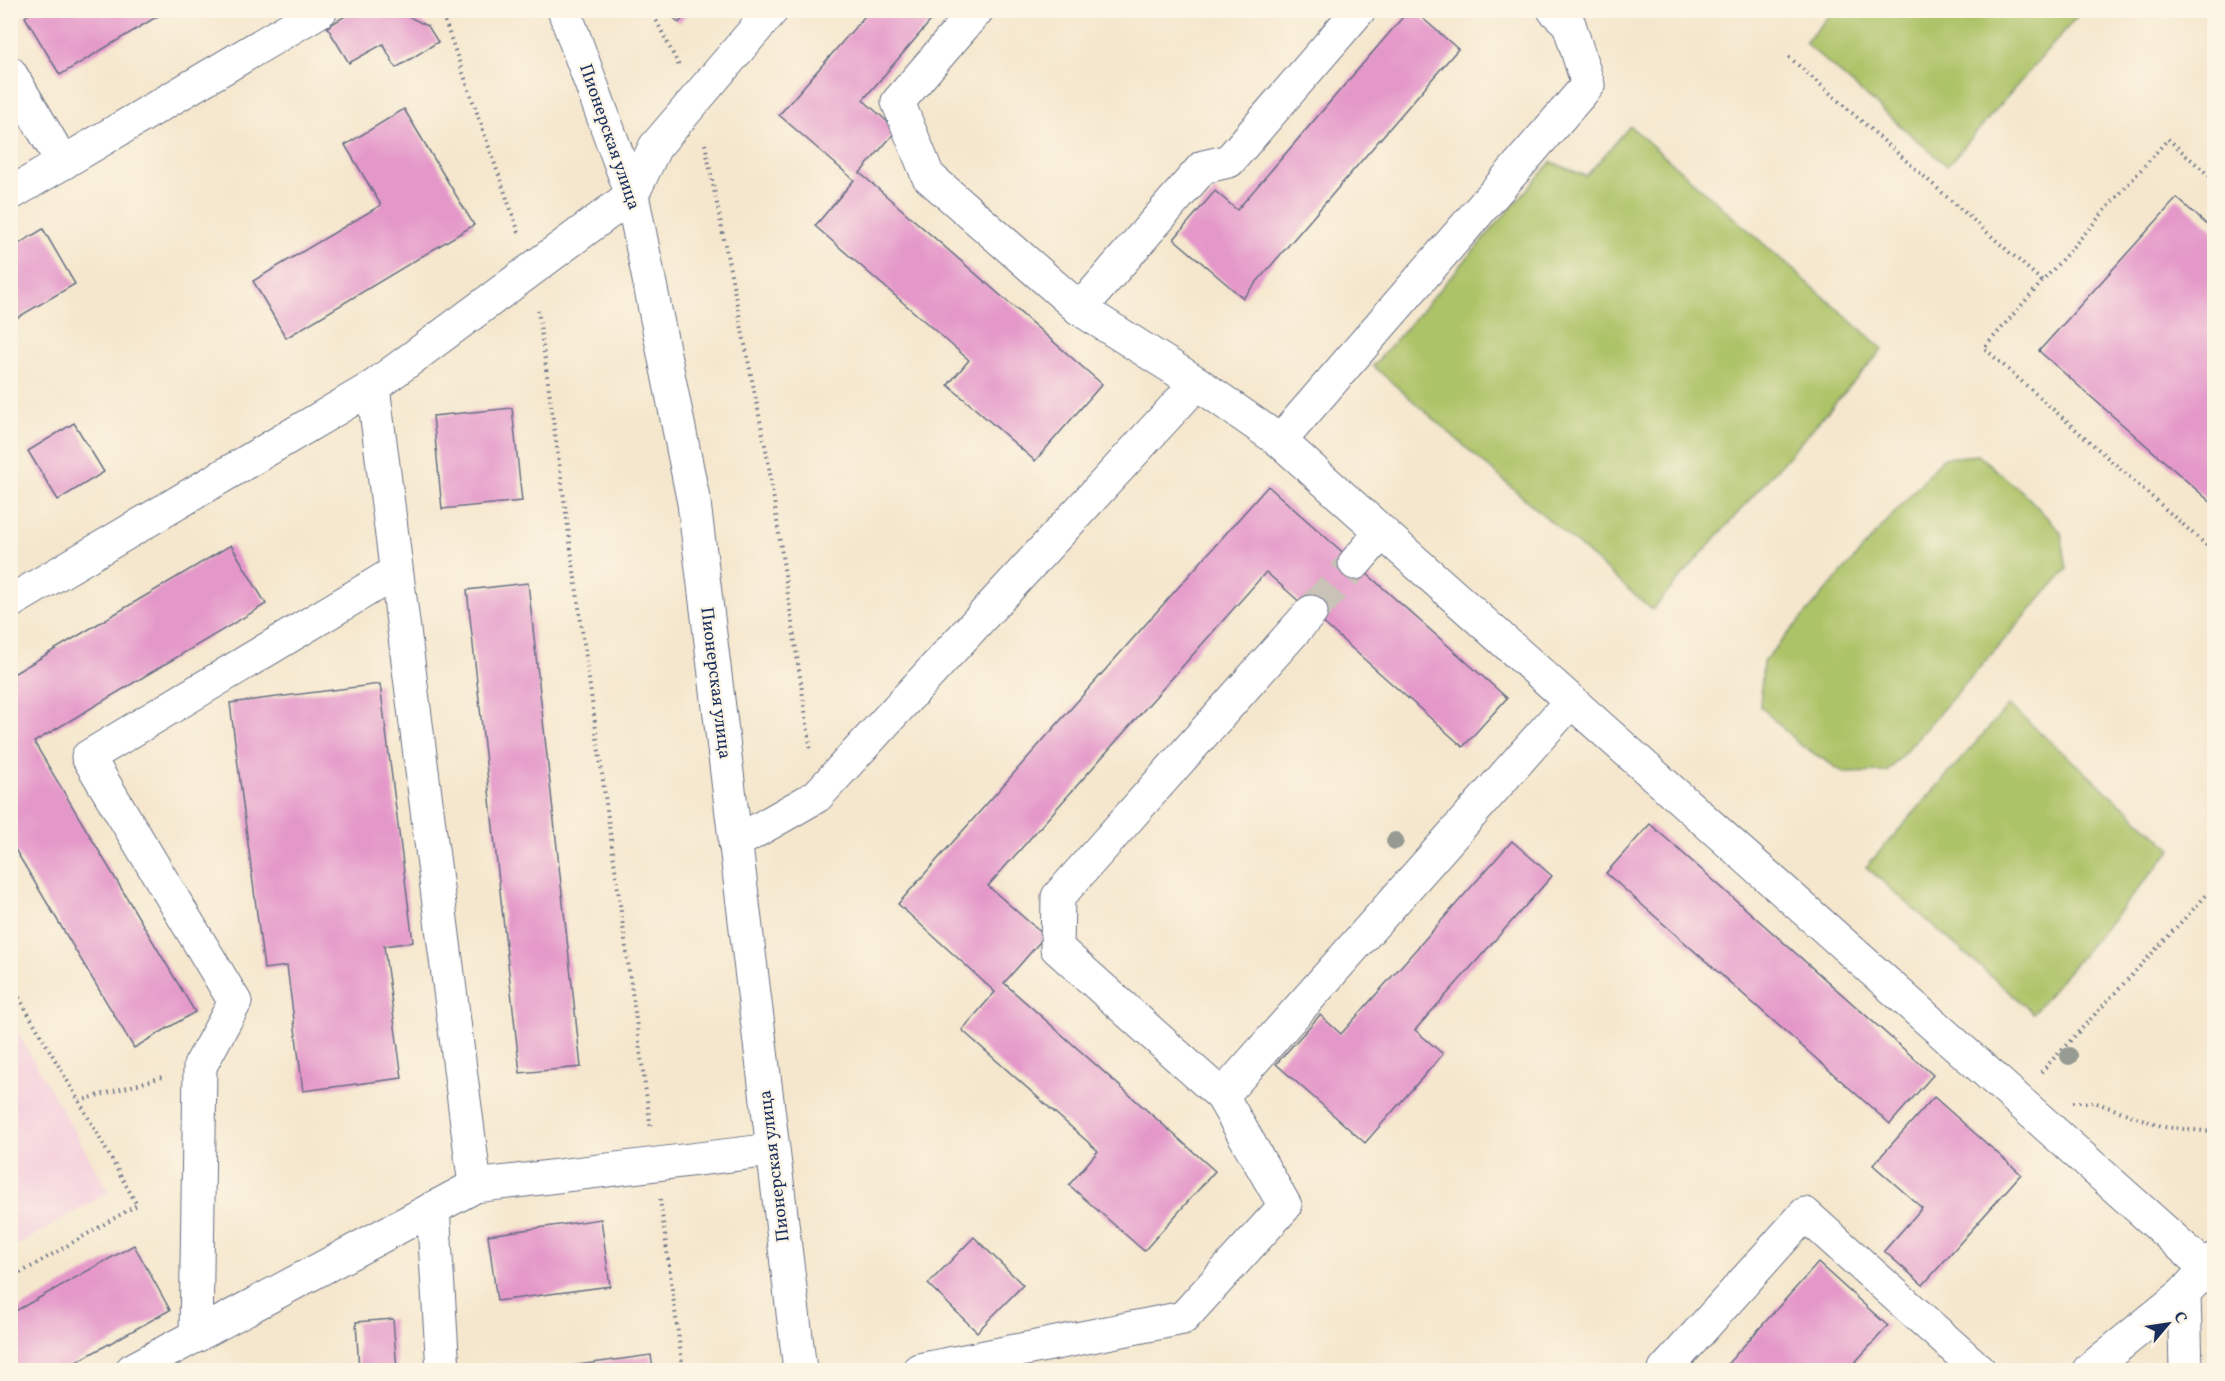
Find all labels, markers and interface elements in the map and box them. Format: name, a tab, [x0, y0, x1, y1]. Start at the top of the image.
street label: Пионерская улица	[572, 61, 646, 213]
street label: Пионерская улица	[693, 606, 737, 760]
street label: Пионерская улица	[753, 1089, 797, 1243]
north arrow	[2138, 1294, 2198, 1354]
text: С	[2167, 1308, 2191, 1328]

